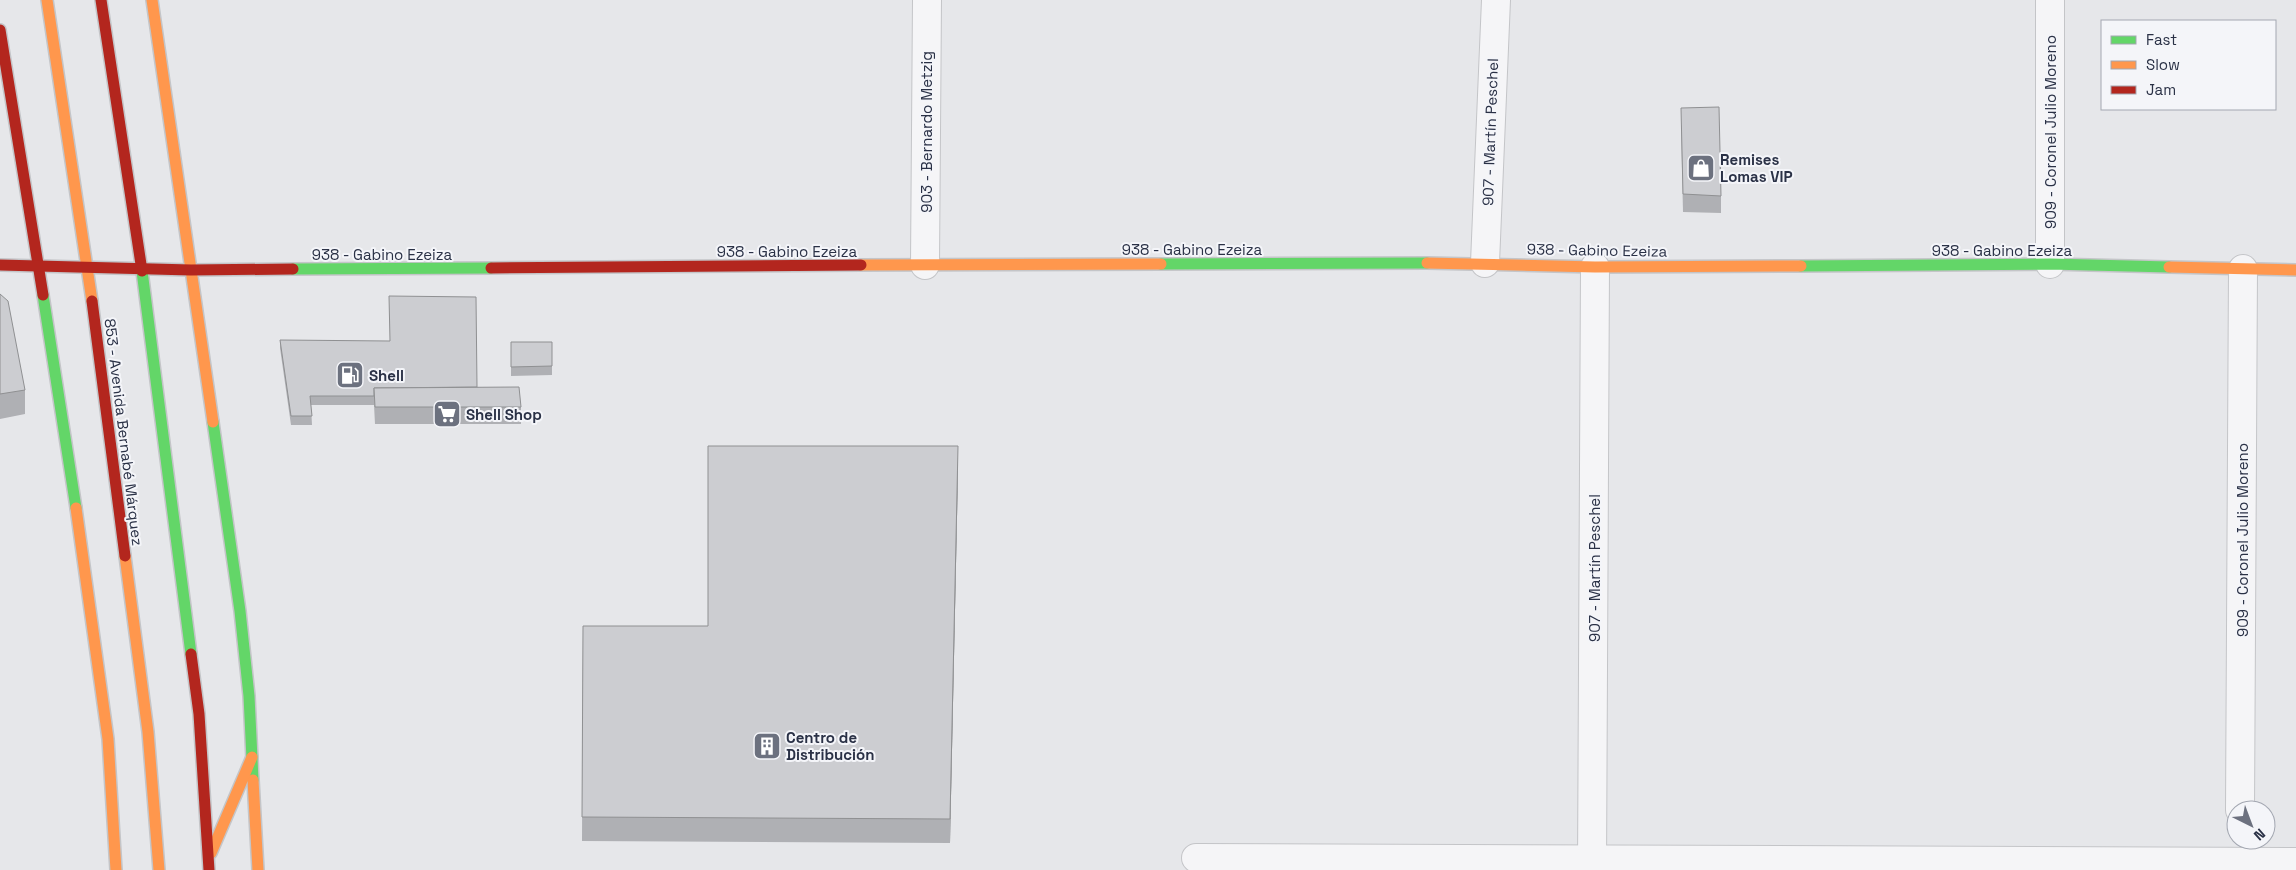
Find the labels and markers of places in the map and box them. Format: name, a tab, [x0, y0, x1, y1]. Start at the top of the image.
place label: Remises Lomas VIP	[1720, 150, 1793, 186]
shop icon: Remises Lomas VIP	[1686, 153, 1716, 183]
fuel station icon: Shell	[335, 360, 365, 390]
place label: Shell	[369, 366, 404, 385]
supermarket icon: Shell Shop	[432, 399, 462, 429]
place label: Shell Shop	[466, 405, 542, 424]
place label: Centro de Distribución	[786, 728, 874, 764]
building icon: Centro de Distribución	[752, 731, 782, 761]

